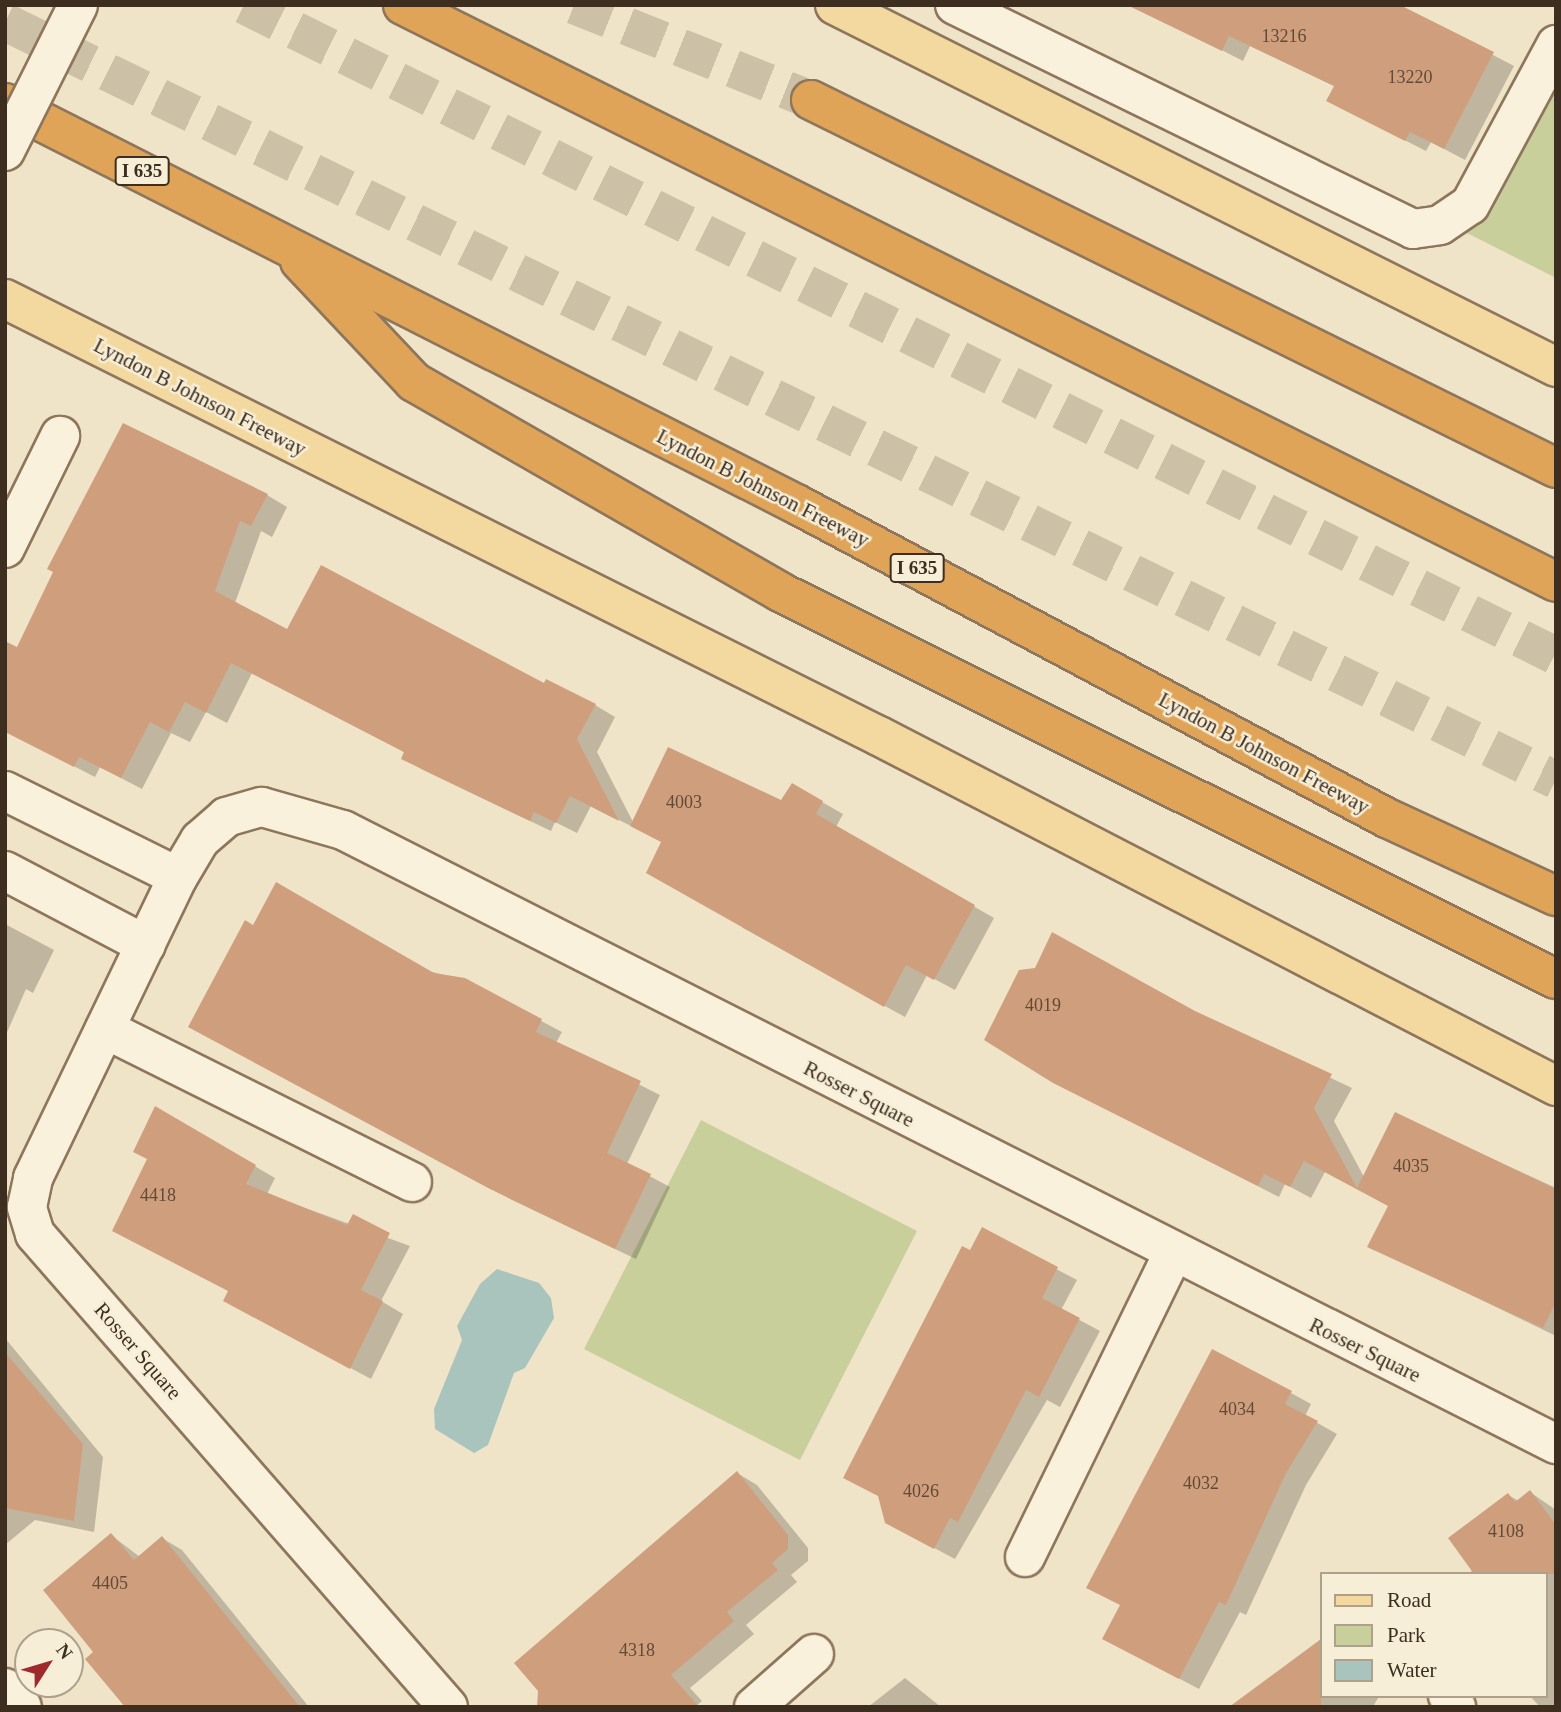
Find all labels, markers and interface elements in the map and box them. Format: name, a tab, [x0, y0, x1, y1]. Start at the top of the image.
house number: 13216	[1261, 25, 1306, 47]
house number: 13220	[1387, 66, 1432, 88]
road number: I 635	[114, 155, 170, 186]
street label: Lyndon B Johnson Freeway	[90, 332, 310, 462]
street label: Lyndon B Johnson Freeway	[653, 423, 873, 553]
road number: I 635	[889, 552, 945, 583]
street label: Lyndon B Johnson Freeway	[1154, 687, 1374, 819]
house number: 4003	[666, 791, 702, 813]
house number: 4019	[1025, 994, 1061, 1016]
street label: Rosser Square	[799, 1055, 919, 1133]
house number: 4035	[1393, 1155, 1429, 1177]
house number: 4418	[140, 1184, 176, 1206]
street label: Rosser Square	[89, 1297, 187, 1405]
street label: Rosser Square	[1305, 1312, 1425, 1388]
house number: 4034	[1219, 1398, 1255, 1420]
house number: 4032	[1183, 1472, 1219, 1494]
house number: 4026	[903, 1480, 939, 1502]
house number: 4108	[1488, 1520, 1524, 1542]
house number: 4405	[92, 1572, 128, 1594]
legend	[1320, 1572, 1547, 1698]
text: Road	[1387, 1588, 1431, 1612]
text: Park	[1387, 1623, 1426, 1647]
north arrow	[14, 1628, 84, 1698]
text: N	[52, 1639, 77, 1663]
house number: 4318	[619, 1639, 655, 1661]
text: Water	[1387, 1658, 1437, 1682]

